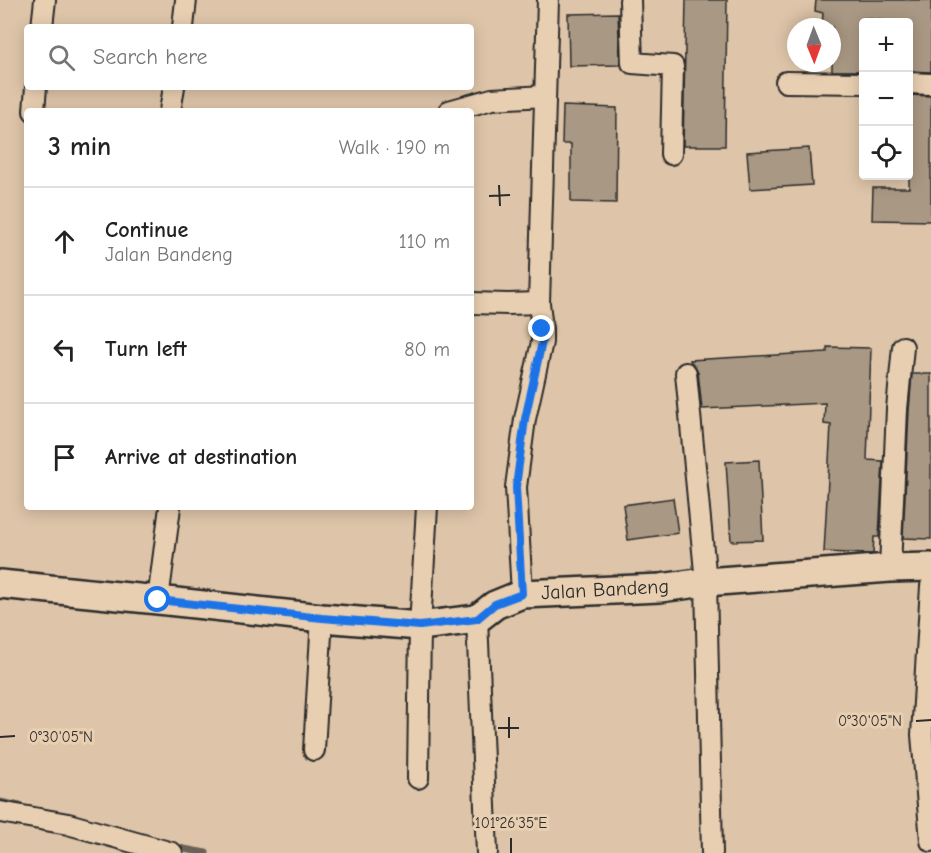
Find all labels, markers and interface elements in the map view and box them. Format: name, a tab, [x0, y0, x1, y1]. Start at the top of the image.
north arrow	[787, 18, 841, 72]
map controls	[859, 18, 913, 180]
button: +	[859, 18, 913, 72]
search box	[24, 24, 474, 90]
icon: search	[45, 41, 78, 74]
text: Search here	[93, 44, 208, 70]
button: −	[859, 72, 913, 126]
button: locate	[859, 126, 913, 180]
text: 3 min	[48, 132, 111, 162]
text: Walk · 190 m	[339, 136, 450, 159]
text: Continue	[105, 217, 188, 243]
icon: ahead	[48, 225, 81, 258]
text: 110 m	[399, 230, 450, 253]
text: Jalan Bandeng	[105, 243, 233, 266]
route end	[528, 315, 554, 341]
icon: left	[48, 333, 81, 366]
text: Turn left	[105, 336, 187, 362]
text: 80 m	[404, 338, 450, 361]
icon: arrive	[48, 441, 81, 474]
text: Arrive at destination	[105, 444, 297, 470]
street label: Jalan Bandeng	[541, 575, 670, 604]
route start	[144, 586, 170, 612]
text: 0°30'05"N	[838, 712, 902, 730]
text: 0°30'05"N	[29, 728, 93, 746]
text: 101°26'35"E	[475, 814, 547, 832]

